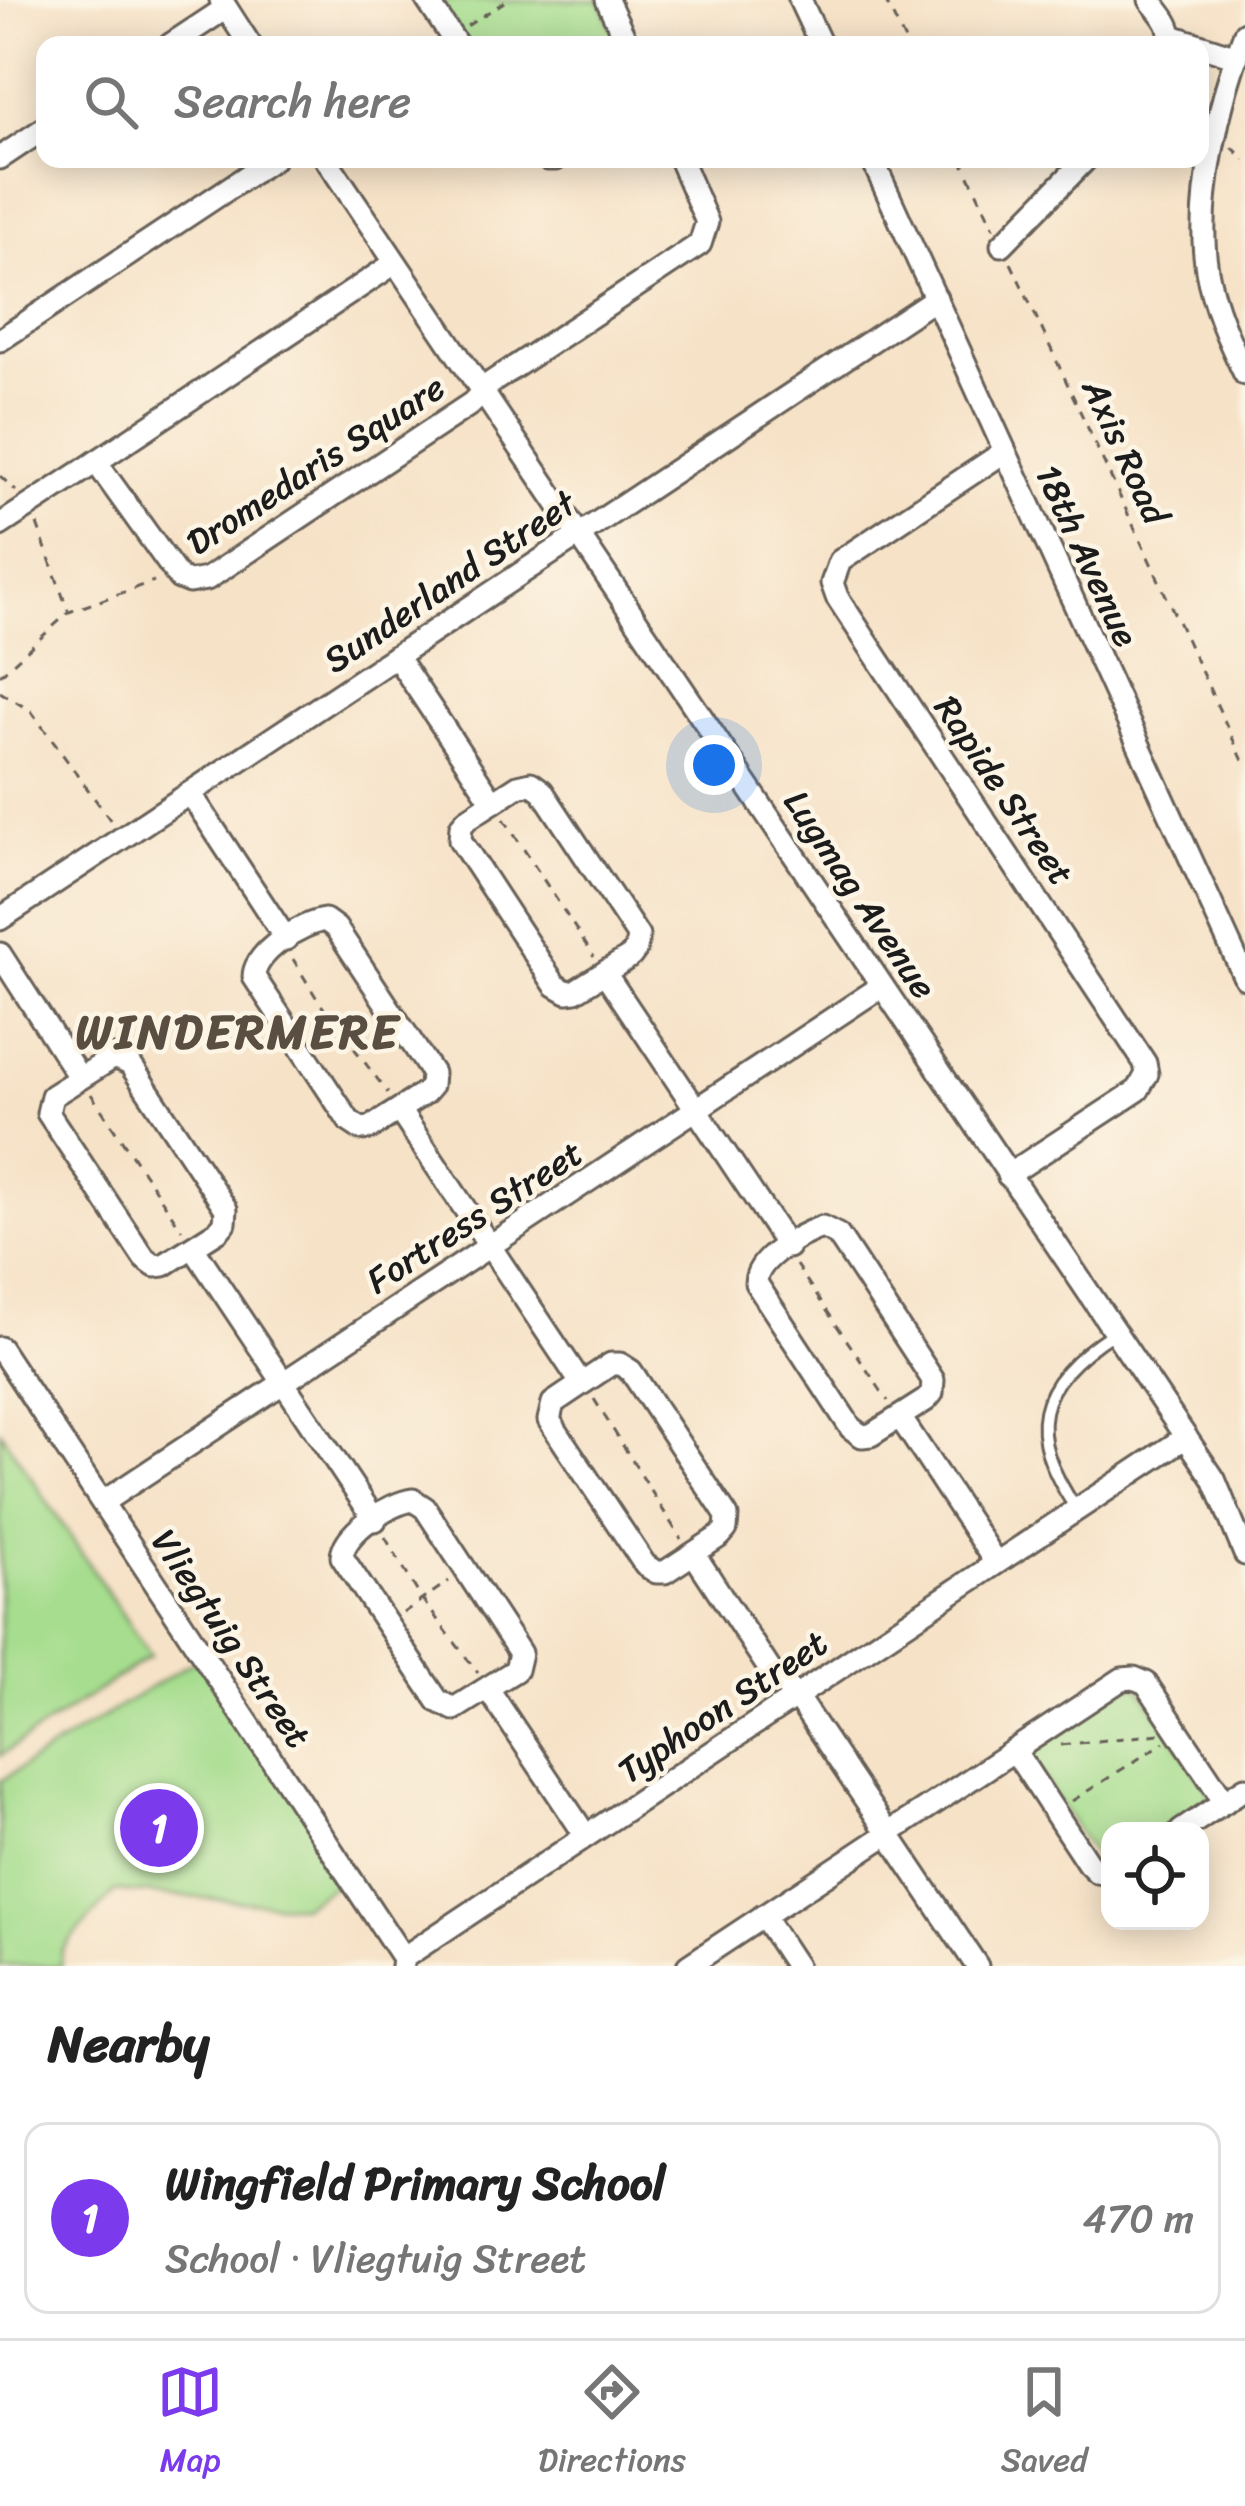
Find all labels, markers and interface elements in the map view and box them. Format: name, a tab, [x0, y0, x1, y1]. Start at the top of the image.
search box	[36, 36, 1209, 168]
text: Search here	[174, 62, 411, 142]
icon: search	[78, 69, 144, 135]
street label: Dromedaris Square	[173, 357, 458, 573]
street label: Axis Road	[1063, 367, 1188, 537]
street label: 18th Avenue	[1017, 453, 1158, 658]
street label: Sunderland Street	[310, 472, 591, 691]
street label: Rapide Street	[916, 682, 1092, 899]
your location	[684, 735, 744, 795]
street label: Lugmag Avenue	[766, 776, 954, 1013]
district label: WINDERMERE	[75, 989, 401, 1074]
street label: Fortress Street	[353, 1122, 596, 1311]
street label: Vliegtuig Street	[134, 1515, 329, 1762]
street label: Typhoon Street	[604, 1612, 841, 1801]
pin: 1	[120, 1783, 198, 1873]
map controls	[1101, 1822, 1209, 1930]
button: locate	[1101, 1822, 1209, 1930]
text: Nearby	[48, 1999, 209, 2089]
text: Wingfield Primary School	[165, 2144, 665, 2224]
text: 1	[82, 2184, 98, 2253]
text: 470 m	[1083, 2184, 1194, 2253]
text: School · Vliegtuig Street	[165, 2224, 586, 2293]
tab: Map	[157, 2359, 223, 2489]
tab: Directions	[538, 2359, 686, 2489]
tab: Saved	[1001, 2359, 1088, 2489]

